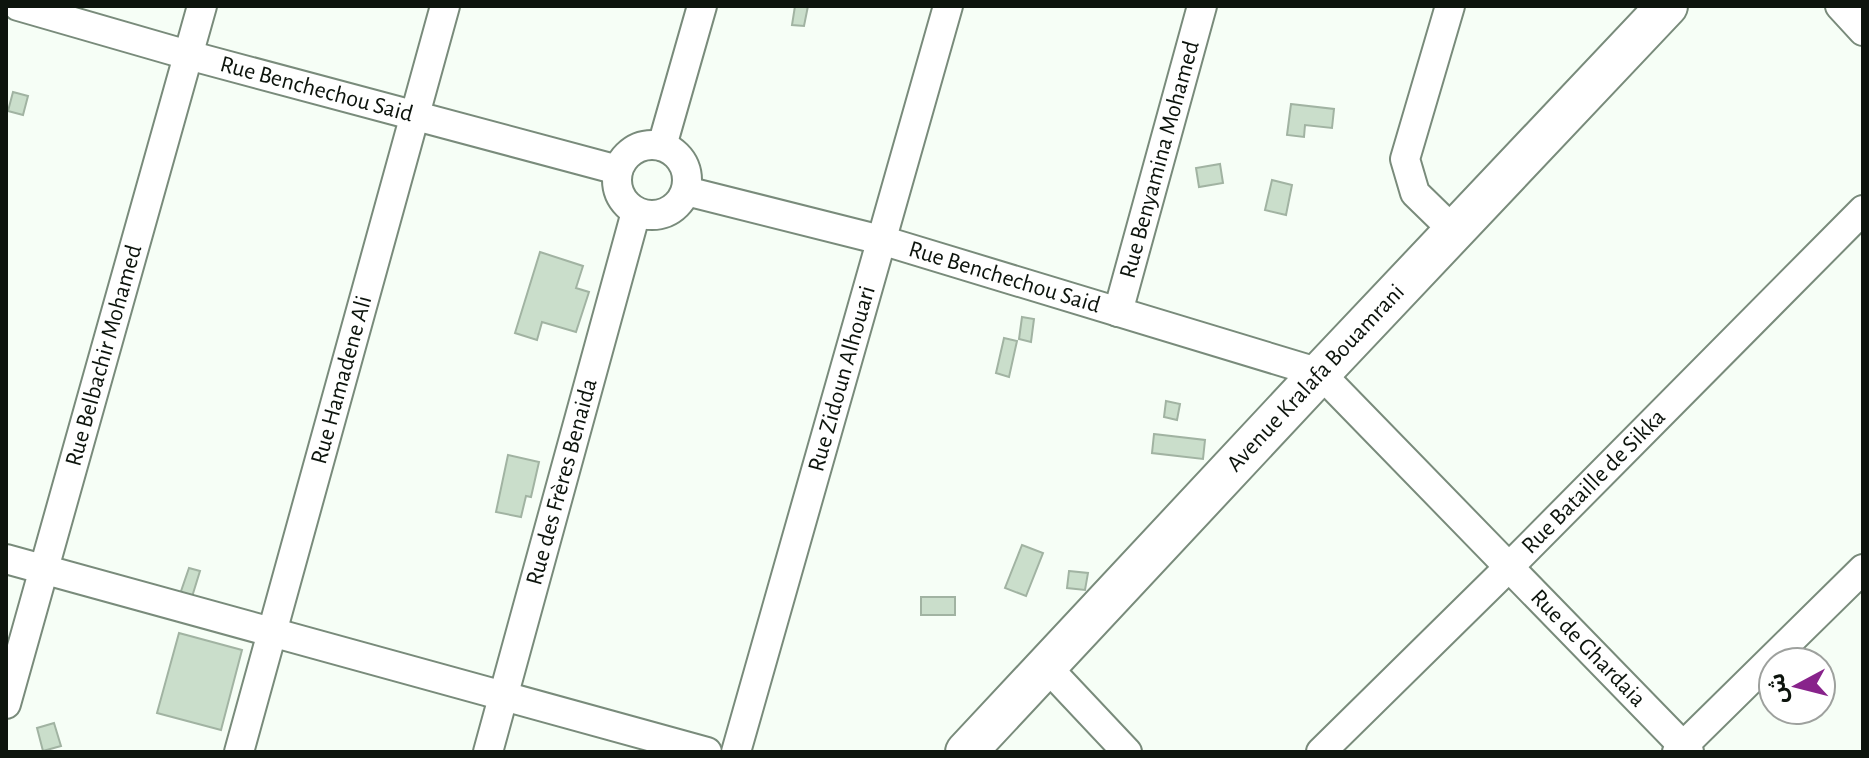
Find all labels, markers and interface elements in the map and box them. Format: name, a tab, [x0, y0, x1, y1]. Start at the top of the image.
street label: Rue Benyamina Mohamed	[1116, 38, 1204, 281]
street label: Rue Benchechou Said	[217, 52, 416, 127]
street label: Rue Benchechou Said	[906, 237, 1103, 318]
street label: Rue Belbachir Mohamed	[61, 242, 146, 469]
street label: Avenue Kralafa Bouamrani	[1222, 280, 1409, 476]
street label: Rue Zidoun Alhouari	[804, 283, 880, 474]
street label: Rue Hamadene Ali	[307, 293, 376, 467]
street label: Rue des Frères Benaida	[522, 376, 602, 588]
street label: Rue Bataille de Sikka	[1517, 405, 1670, 558]
street label: Rue de Ghardaia	[1526, 585, 1650, 712]
north arrow	[1757, 646, 1837, 726]
text: ش	[1765, 672, 1792, 705]

